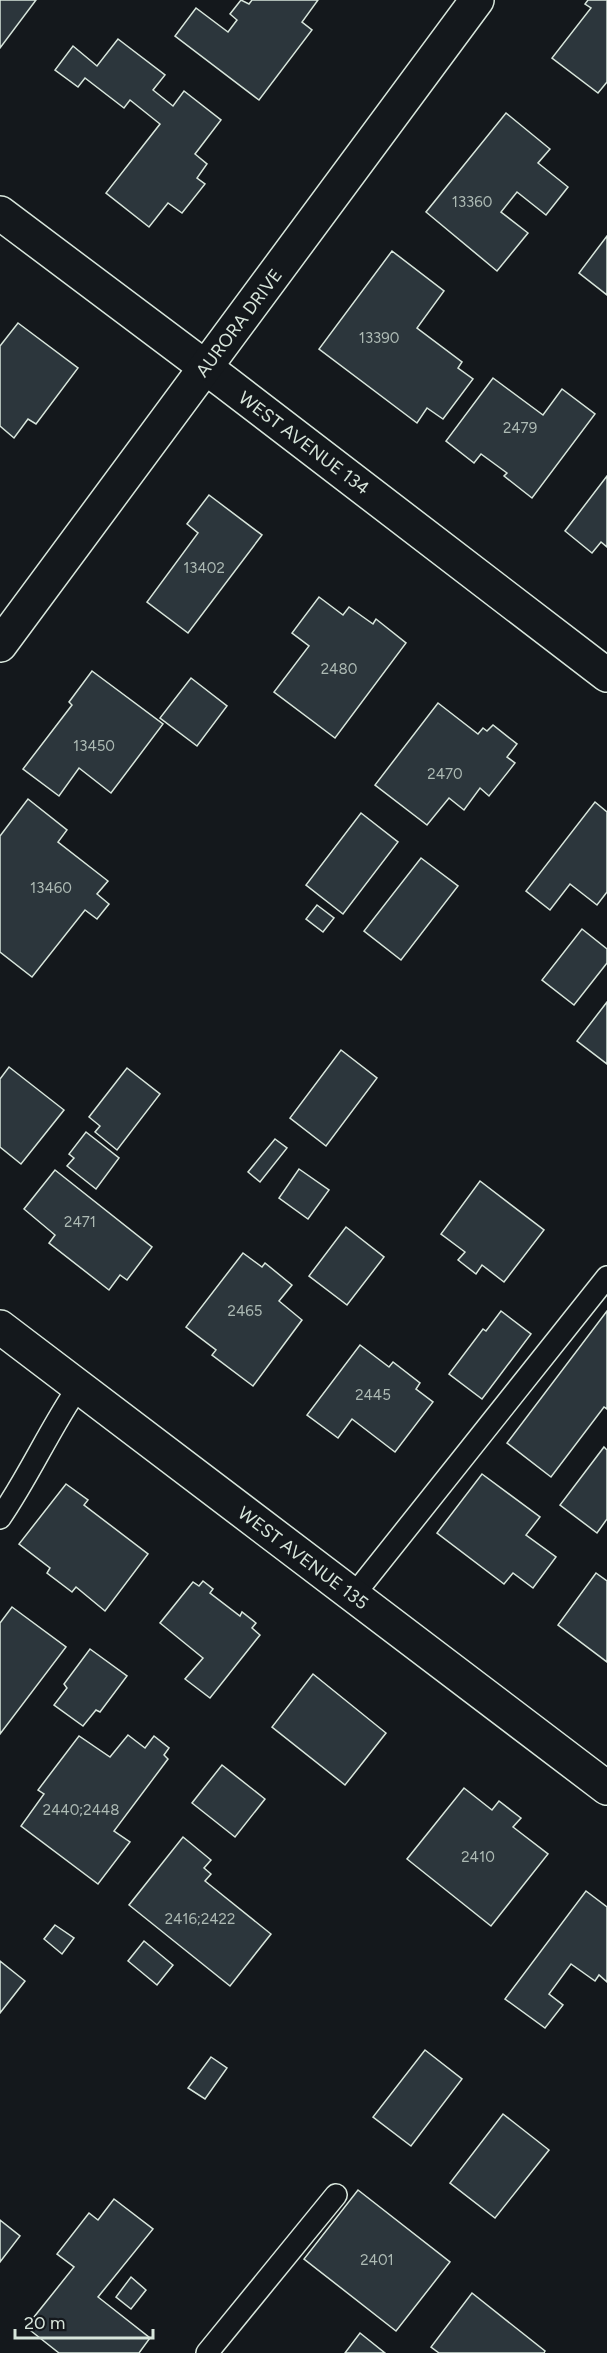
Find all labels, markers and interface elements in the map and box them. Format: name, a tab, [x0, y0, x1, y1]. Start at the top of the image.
house number: 13360	[452, 193, 492, 211]
street label: AURORA DRIVE	[191, 265, 287, 381]
house number: 13390	[359, 329, 399, 347]
street label: WEST AVENUE 134	[234, 387, 374, 499]
house number: 2479	[503, 419, 537, 437]
house number: 13402	[183, 559, 225, 577]
house number: 2480	[321, 660, 357, 678]
house number: 13450	[73, 737, 115, 755]
house number: 2470	[427, 765, 463, 783]
house number: 13460	[30, 879, 72, 897]
house number: 2471	[64, 1213, 96, 1231]
house number: 2465	[228, 1302, 262, 1320]
house number: 2445	[355, 1386, 391, 1404]
street label: WEST AVENUE 135	[234, 1502, 372, 1614]
house number: 2440;2448	[43, 1801, 119, 1819]
house number: 2410	[461, 1848, 495, 1866]
house number: 2416;2422	[165, 1910, 235, 1928]
house number: 2401	[360, 2251, 394, 2269]
scale bar	[15, 2302, 153, 2340]
text: 20 m	[24, 2312, 65, 2334]

